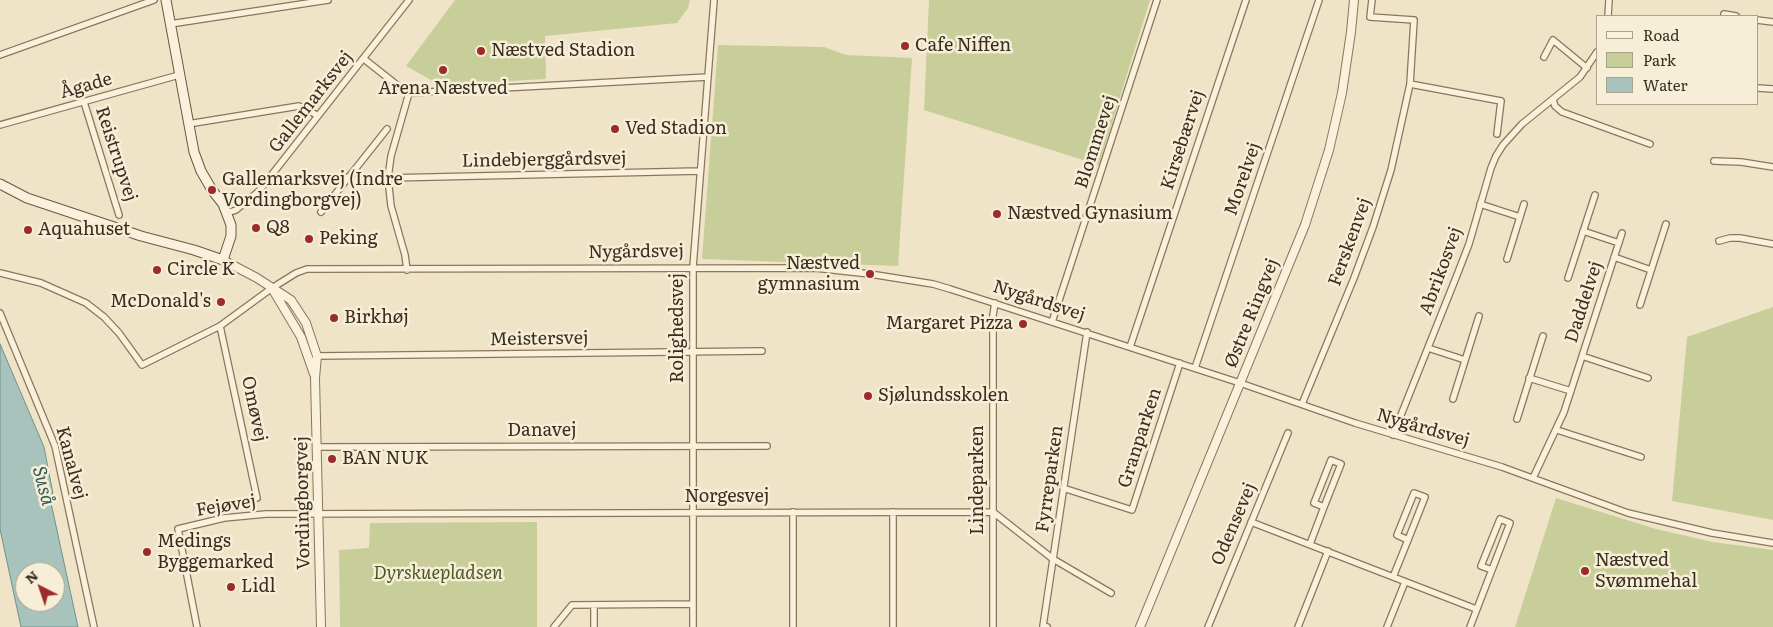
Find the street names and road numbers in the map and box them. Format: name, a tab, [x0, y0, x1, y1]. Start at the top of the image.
street label: Gallemarksvej	[264, 47, 358, 157]
street label: Ågade	[58, 68, 114, 104]
street label: Kirsebærvej	[1157, 87, 1209, 193]
street label: Blommevej	[1071, 93, 1121, 191]
street label: Reistrupvej	[90, 104, 142, 204]
street label: Morelvej	[1220, 140, 1266, 218]
street label: Lindebjerggårdsvej	[461, 148, 627, 172]
street label: Ferskenvej	[1324, 195, 1376, 289]
street label: Abrikosvej	[1415, 224, 1467, 318]
street label: Nygårdsvej	[588, 240, 684, 264]
street label: Østre Ringvej	[1220, 255, 1284, 371]
street label: Daddelvej	[1561, 258, 1607, 346]
street label: Rolighedsvej	[667, 273, 689, 383]
street label: Nygårdsvej	[990, 276, 1088, 326]
street label: Meistersvej	[489, 327, 589, 351]
street label: Omøvej	[237, 374, 271, 444]
street label: Granparken	[1114, 385, 1166, 491]
street label: Nygårdsvej	[1374, 404, 1472, 452]
street label: Danavej	[507, 420, 577, 442]
street label: Kanalvej	[51, 424, 91, 502]
street label: Fyrreparken	[1032, 424, 1068, 534]
street label: Lindeparken	[967, 425, 989, 535]
street label: Vordingborgvej	[291, 436, 315, 570]
street label: Odensevej	[1207, 479, 1261, 569]
street label: Norgesvej	[685, 486, 769, 508]
street label: Fejøvej	[194, 491, 258, 521]

